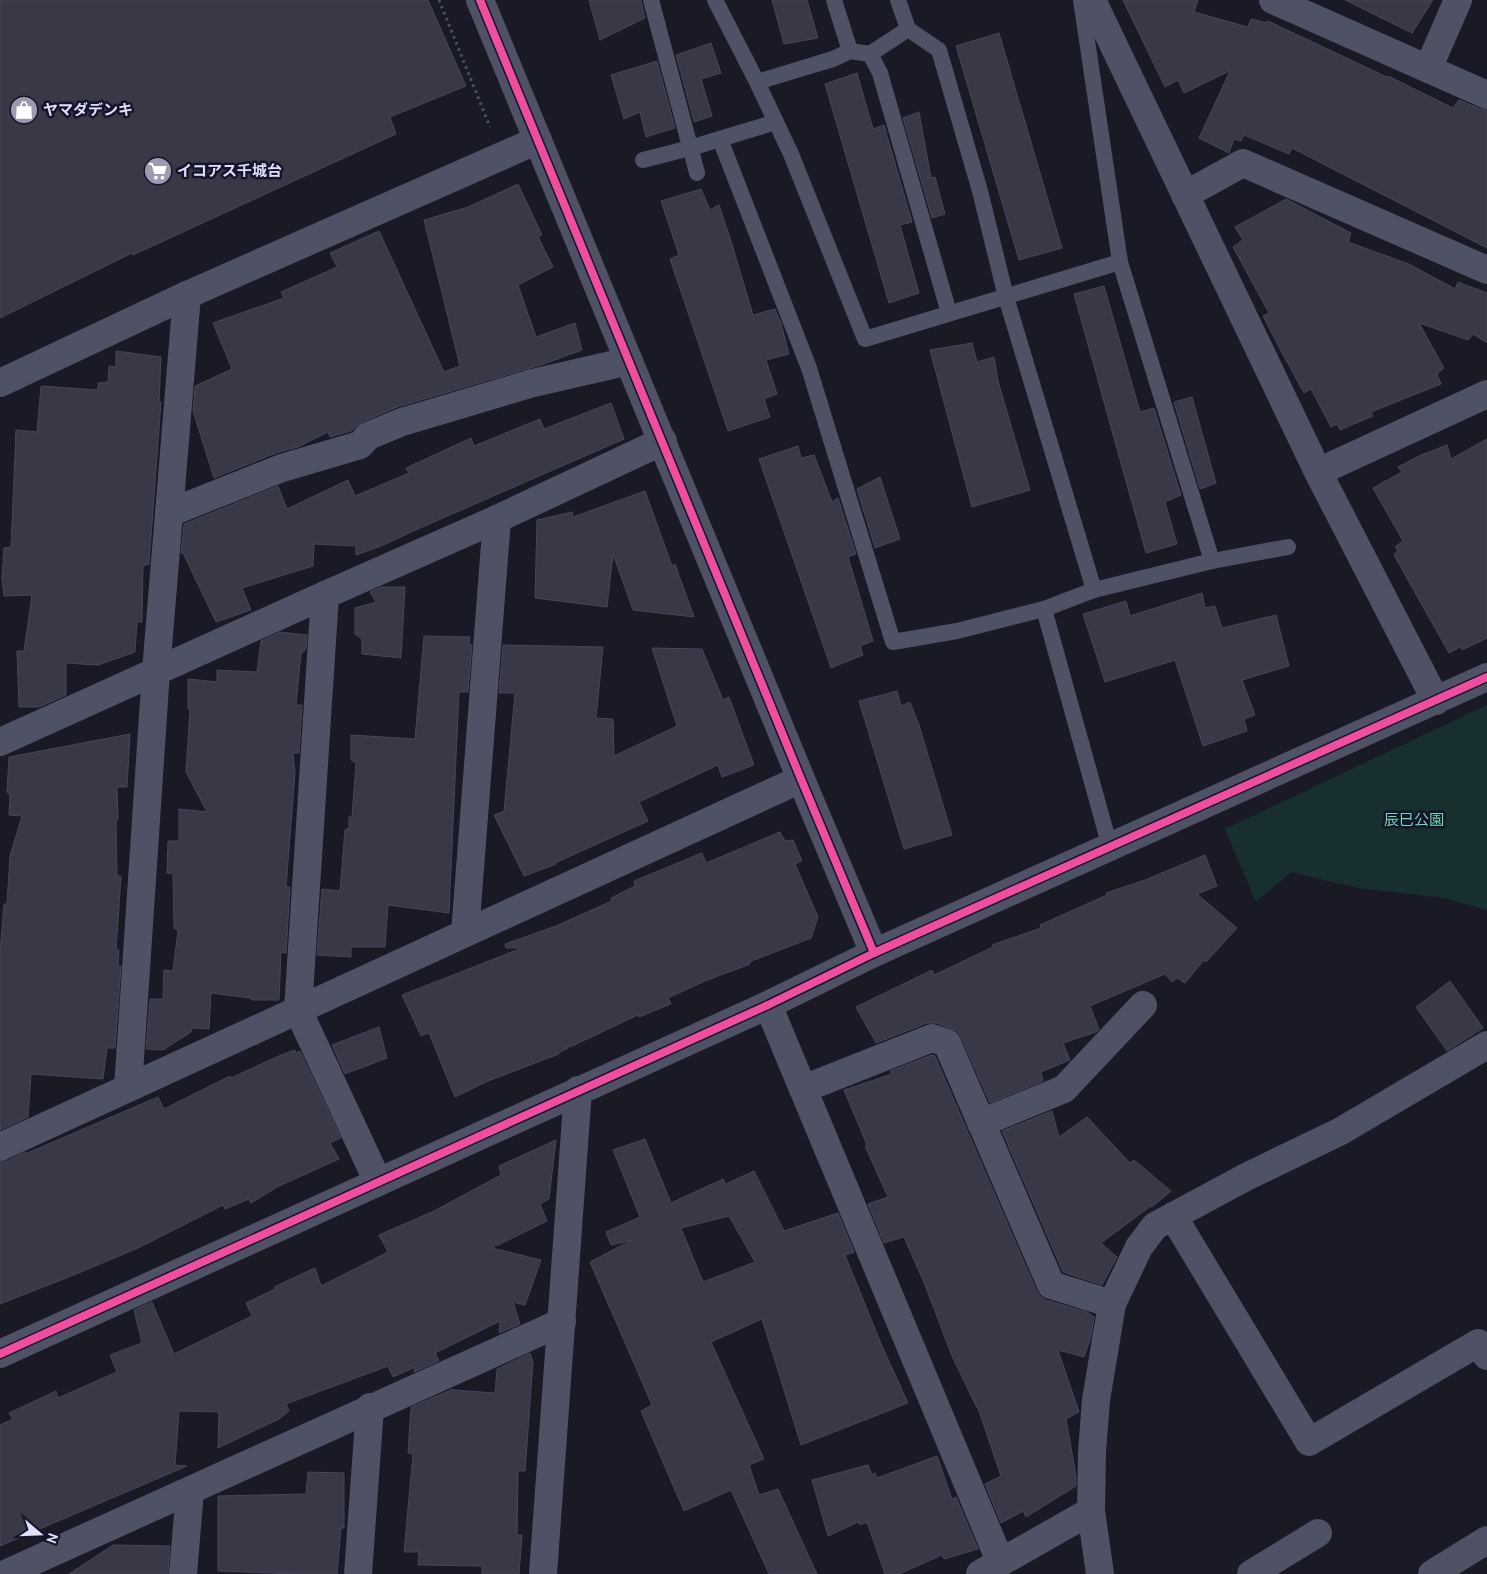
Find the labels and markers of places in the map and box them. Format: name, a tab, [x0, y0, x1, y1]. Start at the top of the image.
shop icon: ヤマダデンキ	[9, 95, 39, 125]
place label: ヤマダデンキ	[43, 101, 133, 119]
supermarket icon: イコアス千城台	[143, 156, 173, 186]
place label: イコアス千城台	[177, 162, 282, 180]

